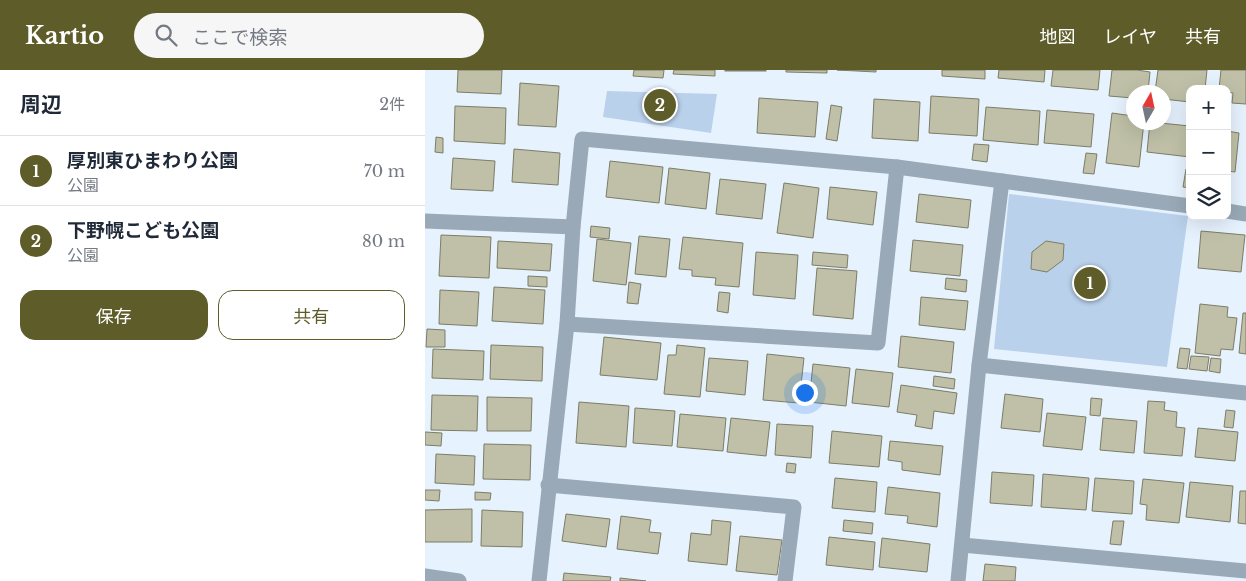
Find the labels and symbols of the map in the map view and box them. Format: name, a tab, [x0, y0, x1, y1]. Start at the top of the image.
north arrow	[1126, 85, 1171, 130]
pin: 2	[644, 86, 676, 124]
pin: 1	[1074, 264, 1106, 302]
your location	[792, 380, 818, 406]

